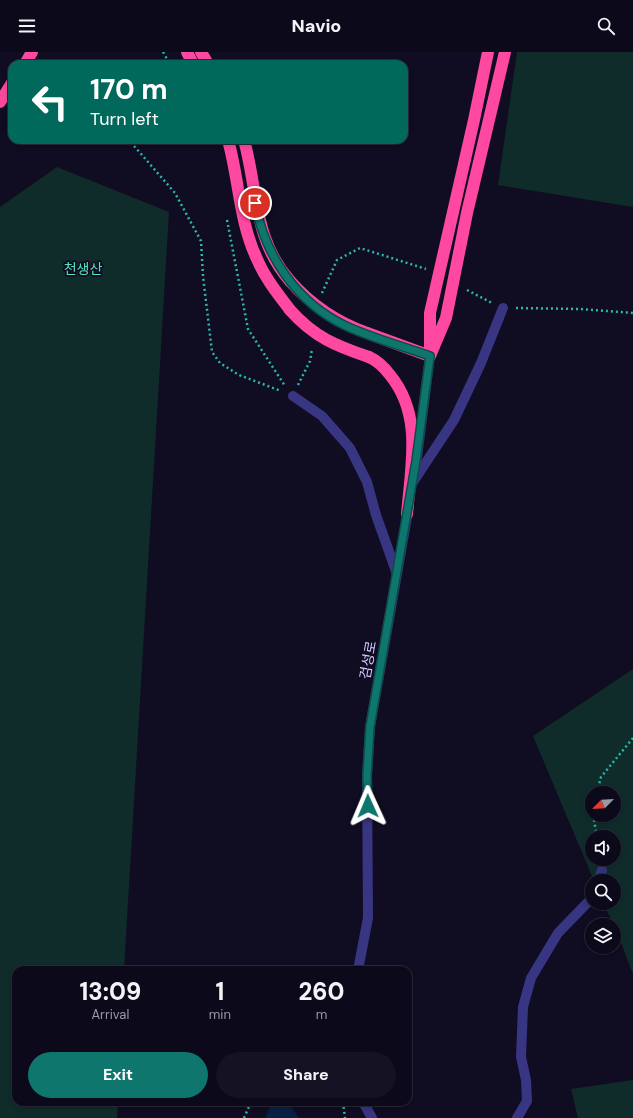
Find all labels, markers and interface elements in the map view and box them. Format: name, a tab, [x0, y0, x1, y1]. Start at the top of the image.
text: Navio	[292, 14, 341, 38]
icon: menu	[16, 15, 38, 37]
icon: search	[595, 15, 617, 37]
text: 170 m	[90, 71, 168, 108]
icon: left	[24, 76, 76, 128]
text: Turn left	[90, 107, 159, 131]
pin	[238, 186, 272, 220]
icon: arrive	[244, 192, 266, 214]
park label: 천생산	[64, 260, 102, 278]
street label: 검성로	[356, 639, 380, 681]
position arrow	[347, 785, 389, 827]
north arrow	[585, 786, 621, 822]
map controls	[585, 786, 621, 954]
button: sound	[585, 830, 621, 866]
button: search	[585, 874, 621, 910]
button: layers	[585, 918, 621, 954]
text: 13:09	[79, 976, 141, 1007]
text: 1	[215, 976, 224, 1007]
text: 260	[298, 976, 344, 1007]
text: Arrival	[91, 1006, 129, 1023]
text: min	[209, 1006, 231, 1023]
text: m	[316, 1006, 327, 1023]
button: Exit	[28, 1052, 208, 1098]
button: Share	[216, 1052, 396, 1098]

